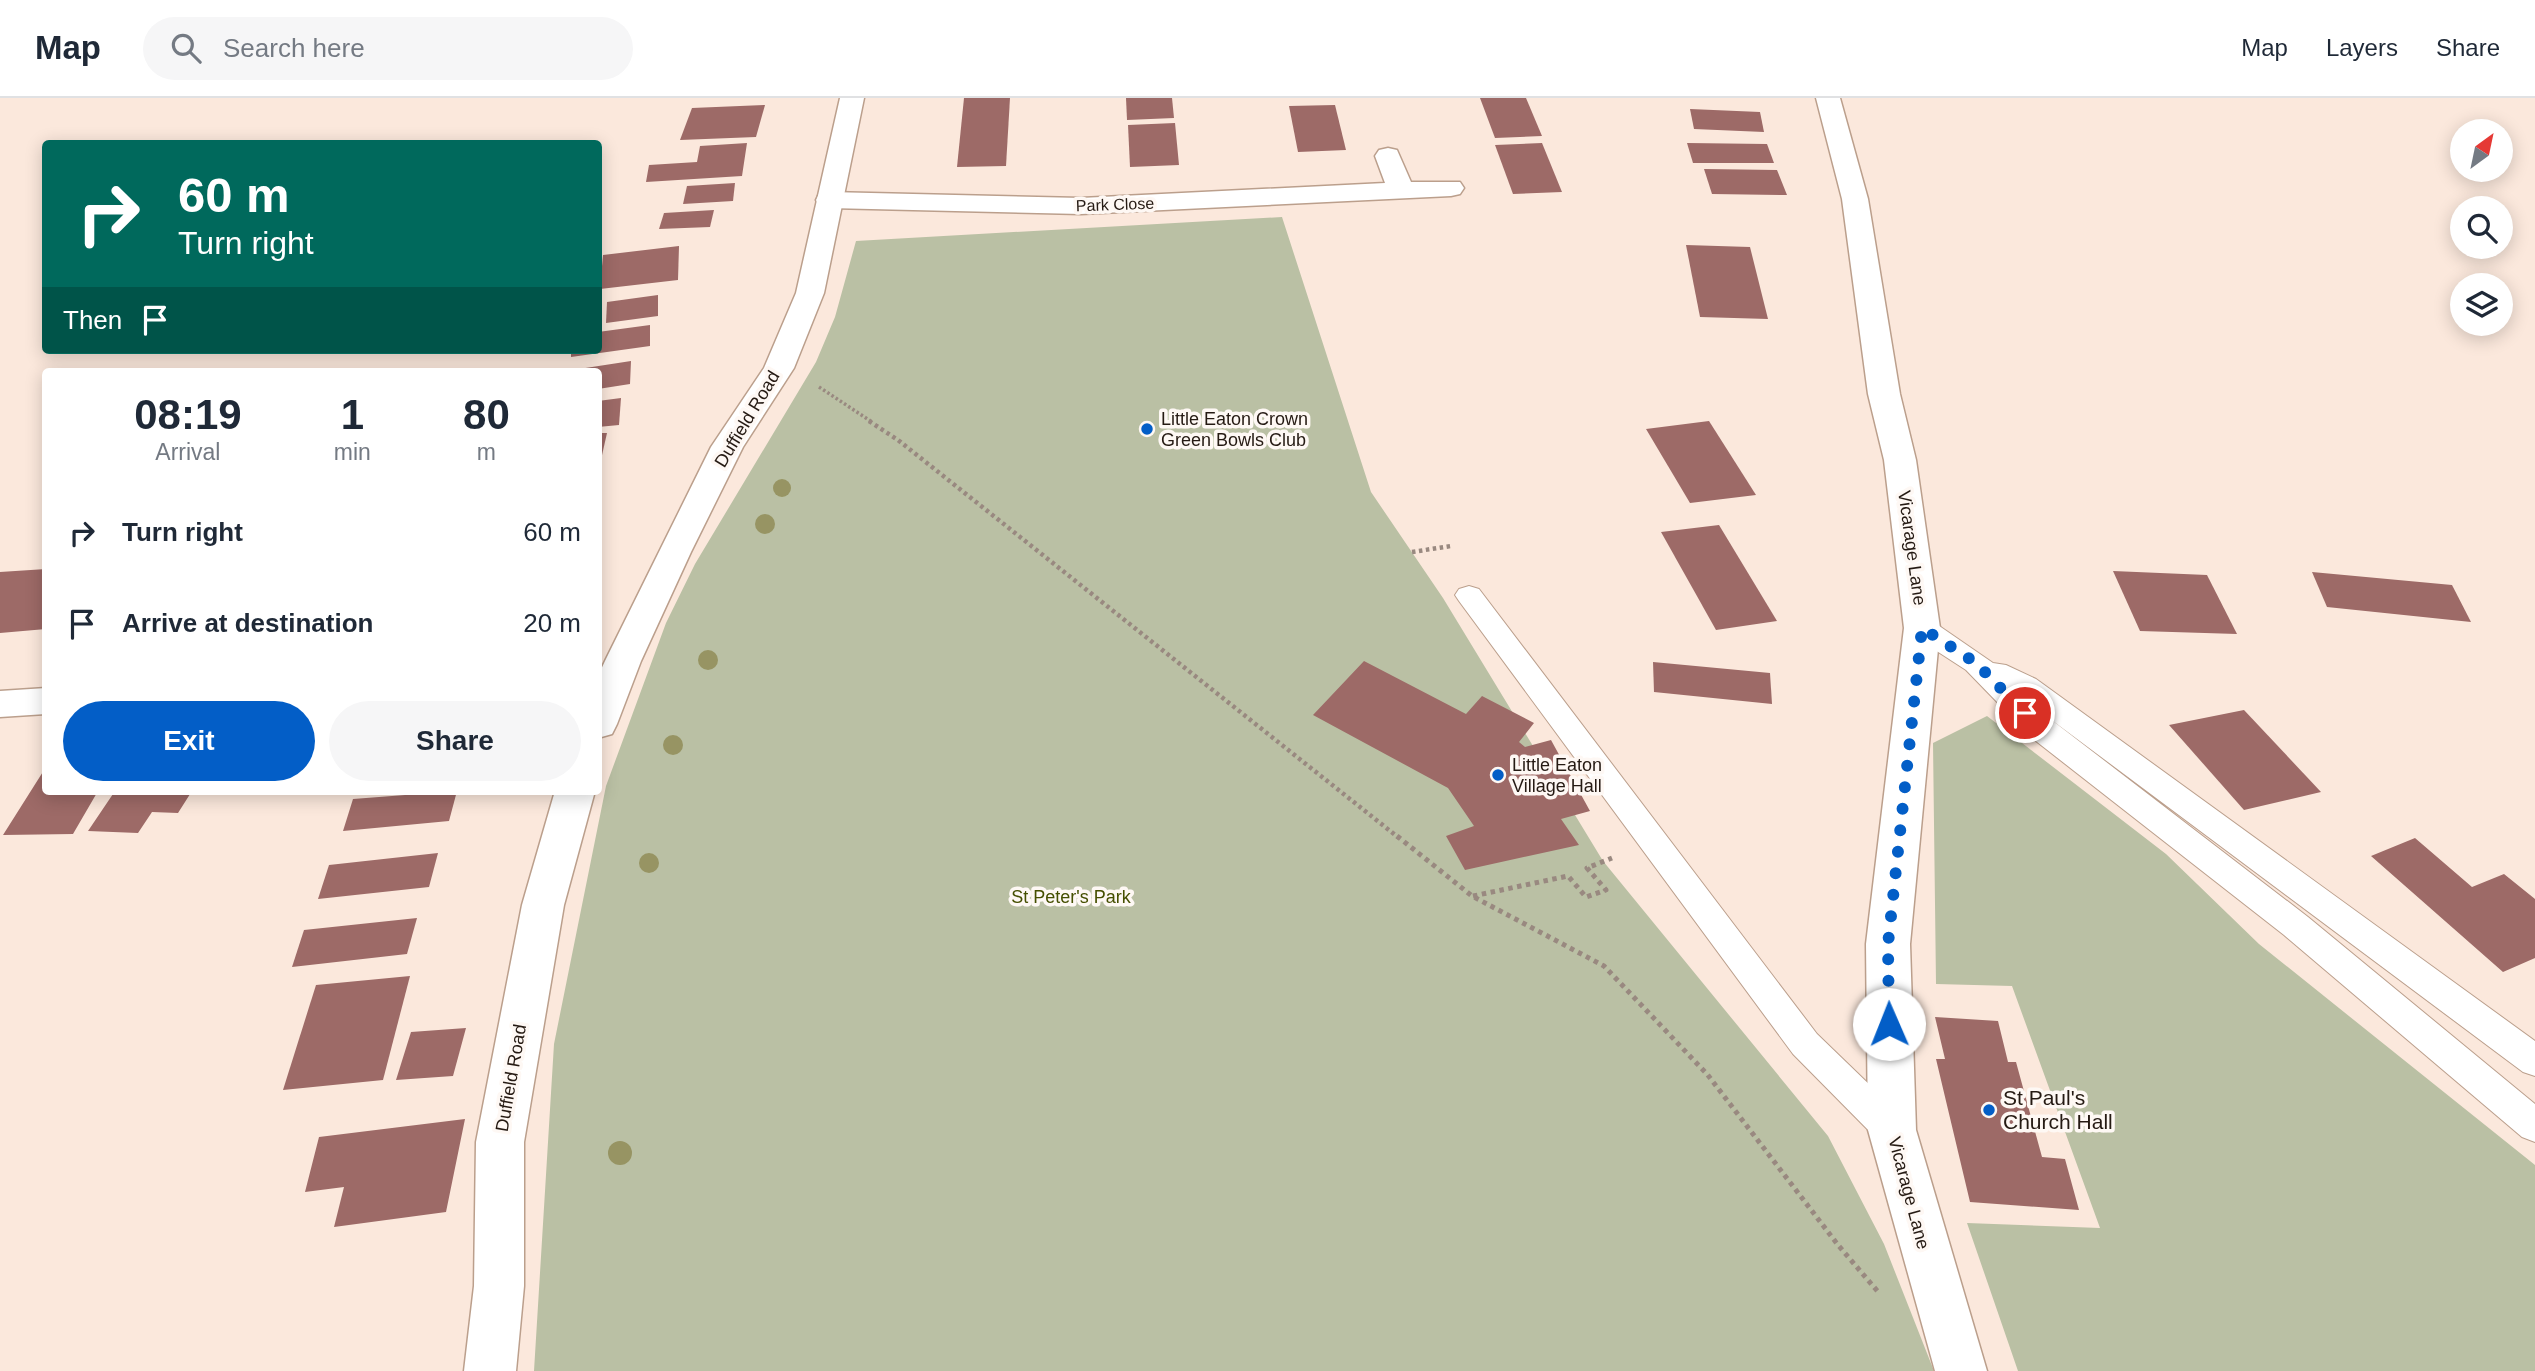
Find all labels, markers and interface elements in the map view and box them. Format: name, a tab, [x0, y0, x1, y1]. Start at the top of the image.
search box	[143, 17, 633, 80]
text: Map	[35, 29, 101, 66]
icon: search	[167, 29, 205, 67]
text: Search here	[223, 33, 365, 63]
text: Map	[2241, 34, 2288, 61]
text: Layers	[2326, 34, 2398, 61]
text: Share	[2436, 34, 2500, 61]
north arrow	[2450, 119, 2513, 182]
map controls	[2450, 119, 2513, 336]
icon: right	[63, 168, 154, 259]
text: 60 m	[178, 168, 290, 222]
street label: Park Close	[1076, 195, 1155, 214]
button: search	[2450, 196, 2513, 259]
text: Turn right	[178, 225, 314, 261]
button: layers	[2450, 273, 2513, 336]
icon: arrive	[136, 301, 174, 339]
text: Then	[63, 305, 122, 335]
street label: Duffield Road	[710, 367, 784, 471]
text: 08:19	[134, 391, 242, 438]
text: 1	[341, 391, 364, 438]
text: 80	[463, 391, 510, 438]
place label: Little Eaton Crown Green Bowls Club	[1161, 409, 1308, 450]
marker: Little Eaton Crown Green Bowls Club	[1139, 421, 1155, 437]
text: Arrival	[155, 439, 220, 465]
text: min	[334, 439, 371, 465]
text: m	[477, 439, 496, 465]
street label: Vicarage Lane	[1894, 489, 1930, 607]
icon: right	[63, 514, 101, 552]
text: Turn right	[122, 517, 243, 547]
text: 60 m	[523, 517, 581, 547]
icon: arrive	[63, 605, 101, 643]
text: Arrive at destination	[122, 608, 373, 638]
text: 20 m	[523, 608, 581, 638]
pin	[1995, 683, 2055, 743]
icon: arrive	[2006, 694, 2044, 732]
button: Exit	[63, 701, 315, 781]
button: Share	[329, 701, 581, 781]
place label: Little Eaton Village Hall	[1512, 755, 1602, 796]
marker: Little Eaton Village Hall	[1490, 767, 1506, 783]
park label: St Peter's Park	[1011, 887, 1132, 907]
position arrow	[1852, 987, 1926, 1061]
street label: Duffield Road	[492, 1023, 530, 1133]
place label: St Paul's Church Hall	[2003, 1086, 2113, 1133]
marker: St Paul's Church Hall	[1981, 1102, 1997, 1118]
street label: Vicarage Lane	[1884, 1135, 1934, 1251]

